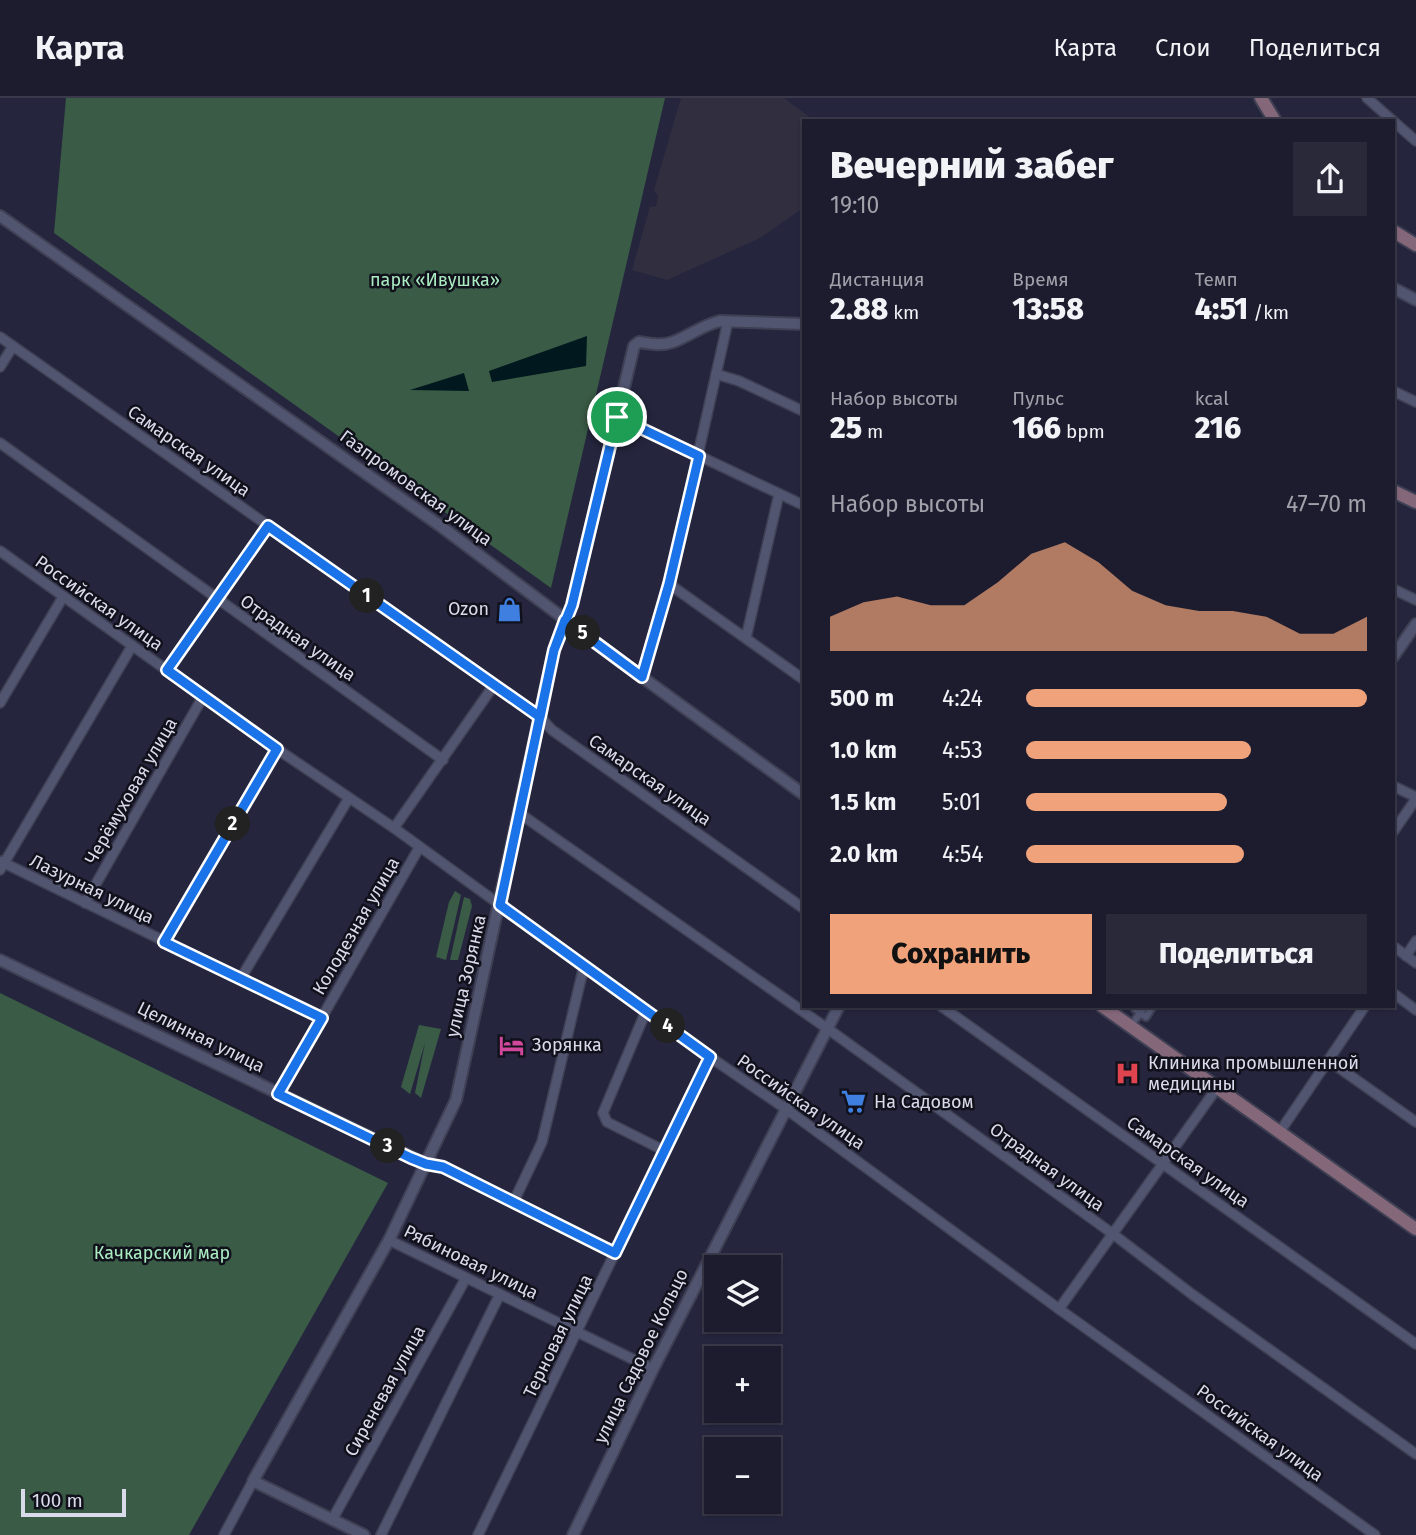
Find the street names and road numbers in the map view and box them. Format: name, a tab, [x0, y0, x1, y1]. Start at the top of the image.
street label: Самарская улица	[123, 401, 255, 501]
street label: Газпромовская улица	[336, 425, 496, 551]
street label: Российская улица	[31, 551, 167, 655]
street label: Отрадная улица	[236, 590, 360, 686]
street label: Черёмуховая улица	[80, 714, 182, 868]
street label: Самарская улица	[584, 730, 716, 830]
street label: Лазурная улица	[26, 849, 158, 929]
street label: Колодезная улица	[308, 853, 404, 999]
street label: улица Зорянка	[441, 913, 491, 1039]
street label: Целинная улица	[134, 997, 268, 1077]
street label: Российская улица	[733, 1050, 869, 1154]
street label: Самарская улица	[1122, 1112, 1254, 1212]
street label: Отрадная улица	[985, 1118, 1109, 1216]
street label: Рябиновая улица	[400, 1220, 542, 1304]
street label: улица Садовое Кольцо	[589, 1265, 693, 1447]
street label: Терновая улица	[519, 1271, 597, 1401]
street label: Сиреневая улица	[340, 1322, 430, 1460]
street label: Российская улица	[1192, 1380, 1328, 1486]

